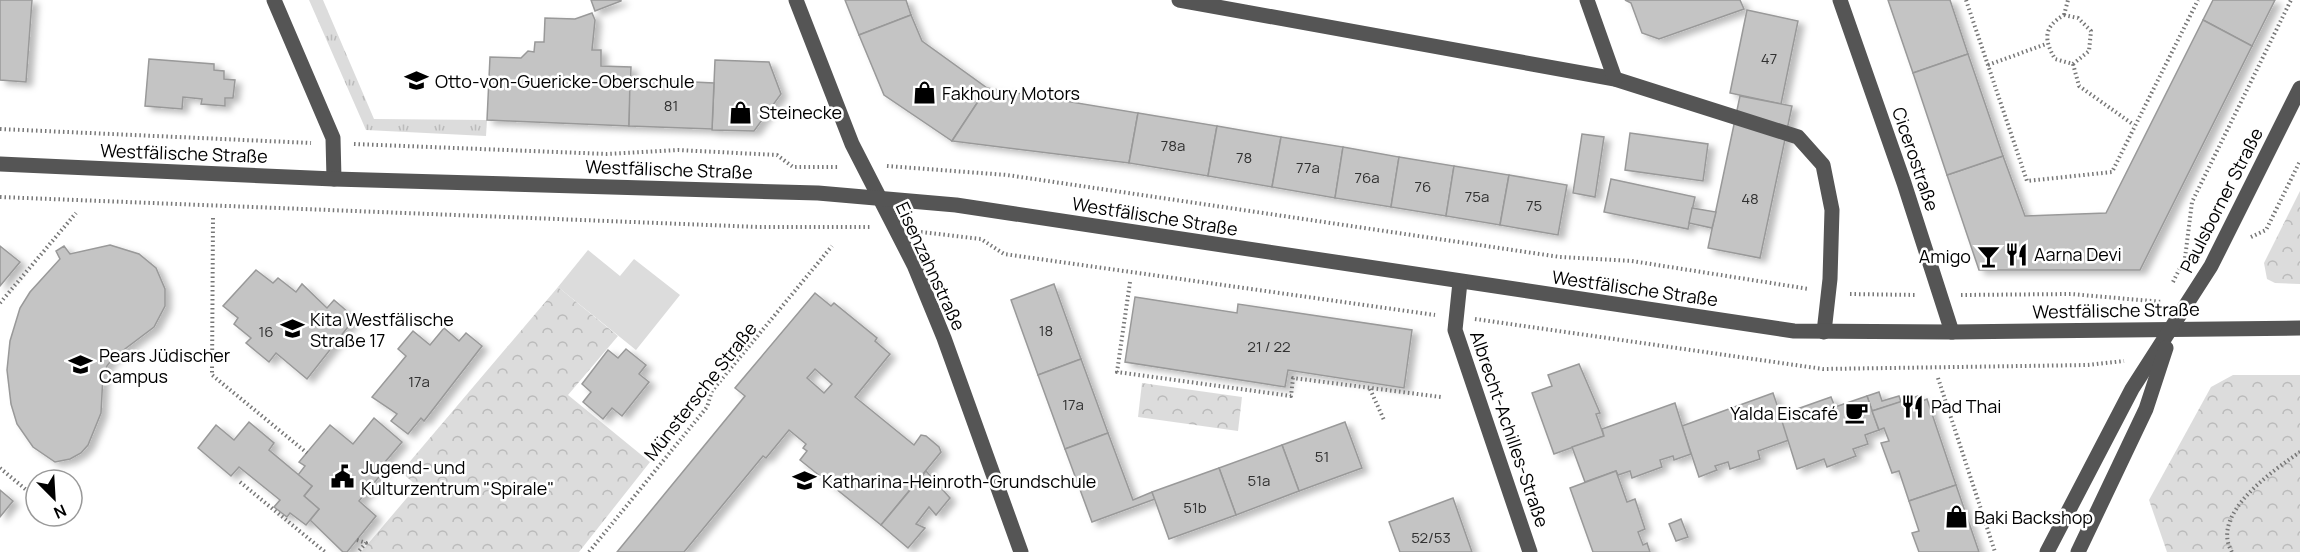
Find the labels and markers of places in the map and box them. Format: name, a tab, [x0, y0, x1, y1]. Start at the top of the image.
school or university icon: Otto-von-Guericke-Oberschule	[404, 68, 430, 94]
place label: Otto-von-Guericke-Oberschule	[435, 69, 695, 93]
shop icon: Fakhoury Motors	[911, 80, 937, 106]
place label: Fakhoury Motors	[942, 81, 1080, 105]
shop icon: Steinecke	[728, 99, 754, 125]
place label: Steinecke	[759, 100, 842, 124]
restaurant icon: Aarna Devi	[2003, 241, 2029, 267]
place label: Aarna Devi	[2034, 242, 2122, 266]
bar icon: Amigo	[1976, 243, 2002, 269]
place label: Amigo	[1919, 244, 1971, 268]
place label: Kita Westfälische Straße 17	[310, 307, 454, 352]
school or university icon: Kita Westfälische Straße 17	[279, 316, 305, 342]
place label: Pears Jüdischer Campus	[99, 343, 231, 388]
school or university icon: Pears Jüdischer Campus	[68, 352, 94, 378]
restaurant icon: Pad Thai	[1900, 393, 1926, 419]
place label: Pad Thai	[1931, 394, 2001, 418]
cafe icon: Yalda Eiscafé	[1843, 400, 1869, 426]
place label: Yalda Eiscafé	[1730, 401, 1838, 425]
place label: Jugend- und Kulturzentrum "Spirale"	[361, 455, 554, 500]
public building icon: Jugend- und Kulturzentrum "Spirale"	[330, 464, 356, 490]
school or university icon: Katharina-Heinroth-Grundschule	[791, 468, 817, 494]
place label: Katharina-Heinroth-Grundschule	[822, 469, 1096, 493]
shop icon: Baki Backshop	[1943, 504, 1969, 530]
place label: Baki Backshop	[1974, 505, 2093, 529]

